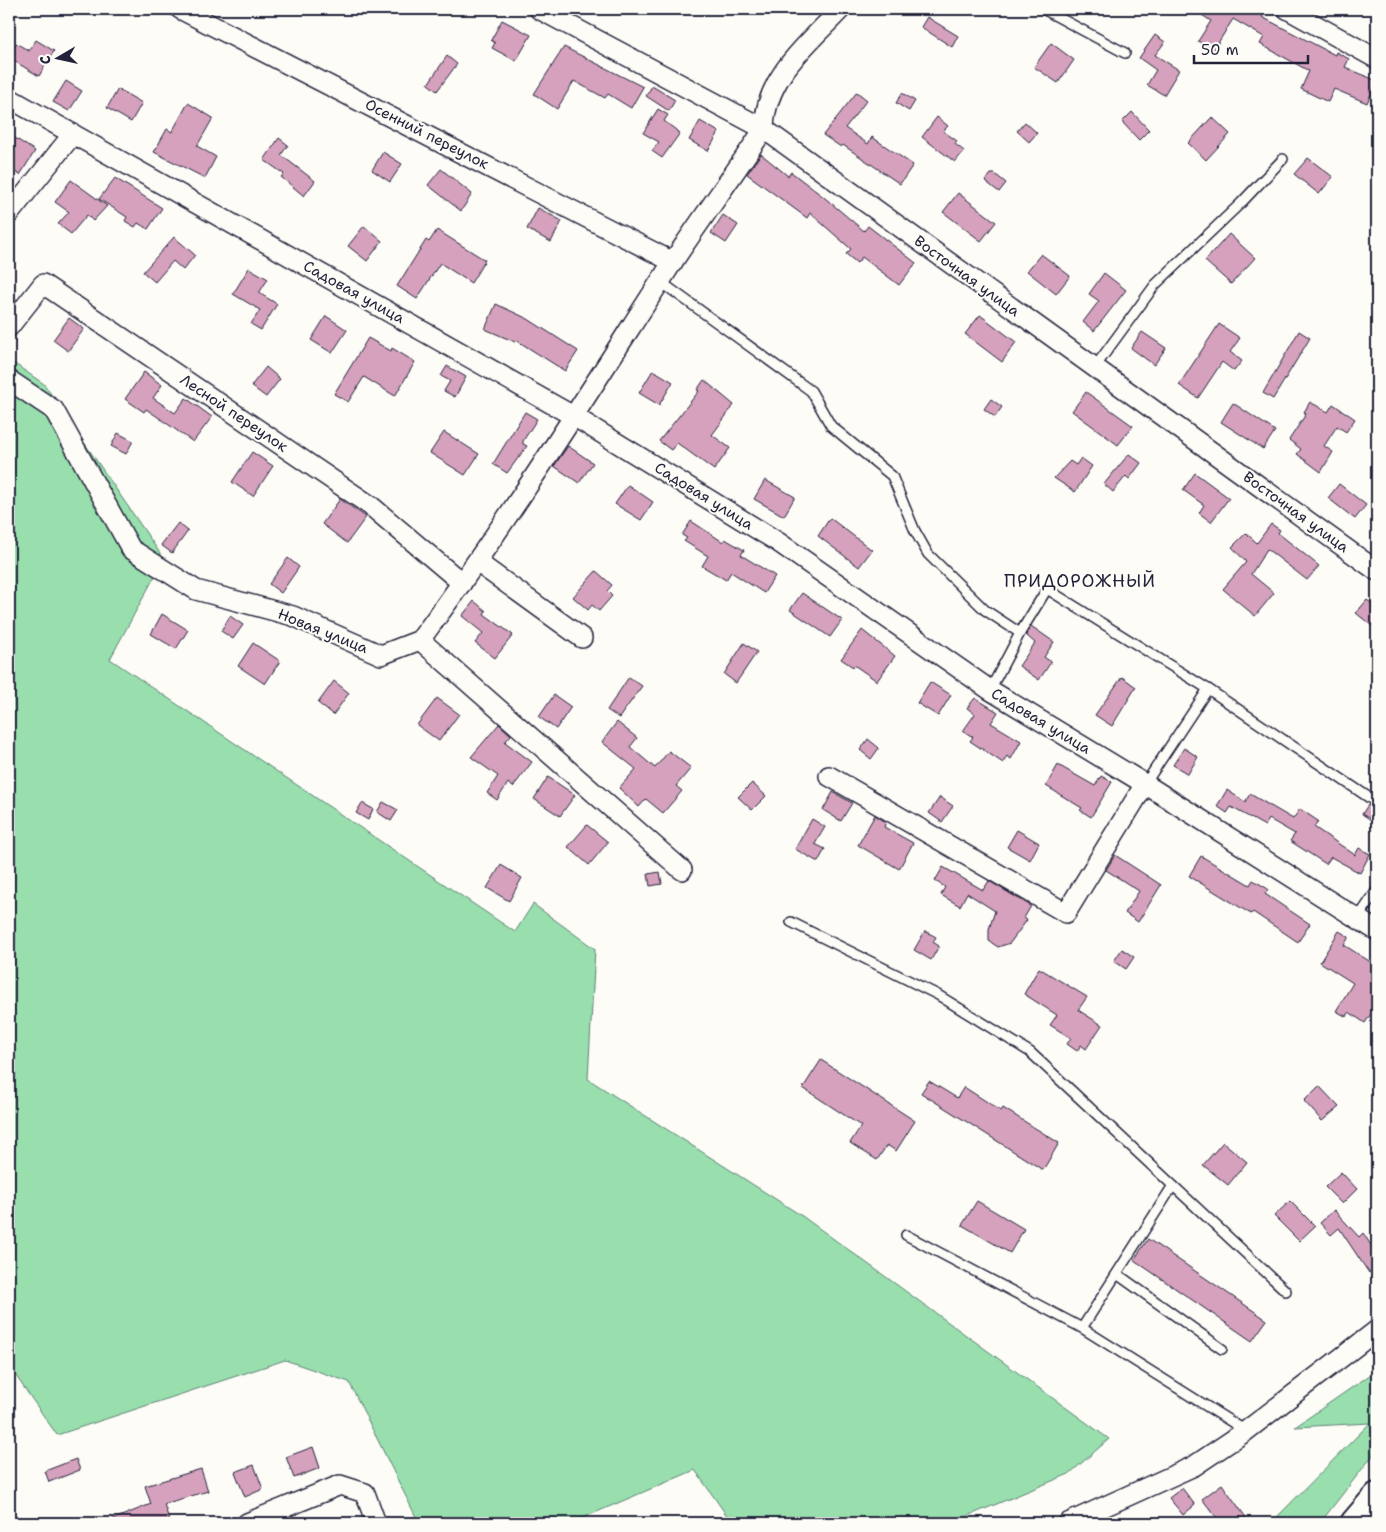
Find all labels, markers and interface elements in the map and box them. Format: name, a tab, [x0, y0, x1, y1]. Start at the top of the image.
north arrow	[32, 32, 82, 82]
scale bar	[1194, 32, 1307, 64]
text: 50 m	[1201, 40, 1239, 60]
text: С	[36, 54, 55, 66]
street label: Осенний переулок	[362, 94, 492, 174]
street label: Восточная улица	[910, 231, 1024, 322]
street label: Садовая улица	[300, 256, 409, 328]
street label: Лесной переулок	[176, 370, 292, 456]
street label: Садовая улица	[651, 458, 758, 535]
street label: Восточная улица	[1239, 467, 1353, 558]
district label: ПРИДОРОЖНЫЙ	[1004, 569, 1156, 593]
street label: Новая улица	[275, 604, 372, 658]
street label: Садовая улица	[988, 683, 1095, 759]

